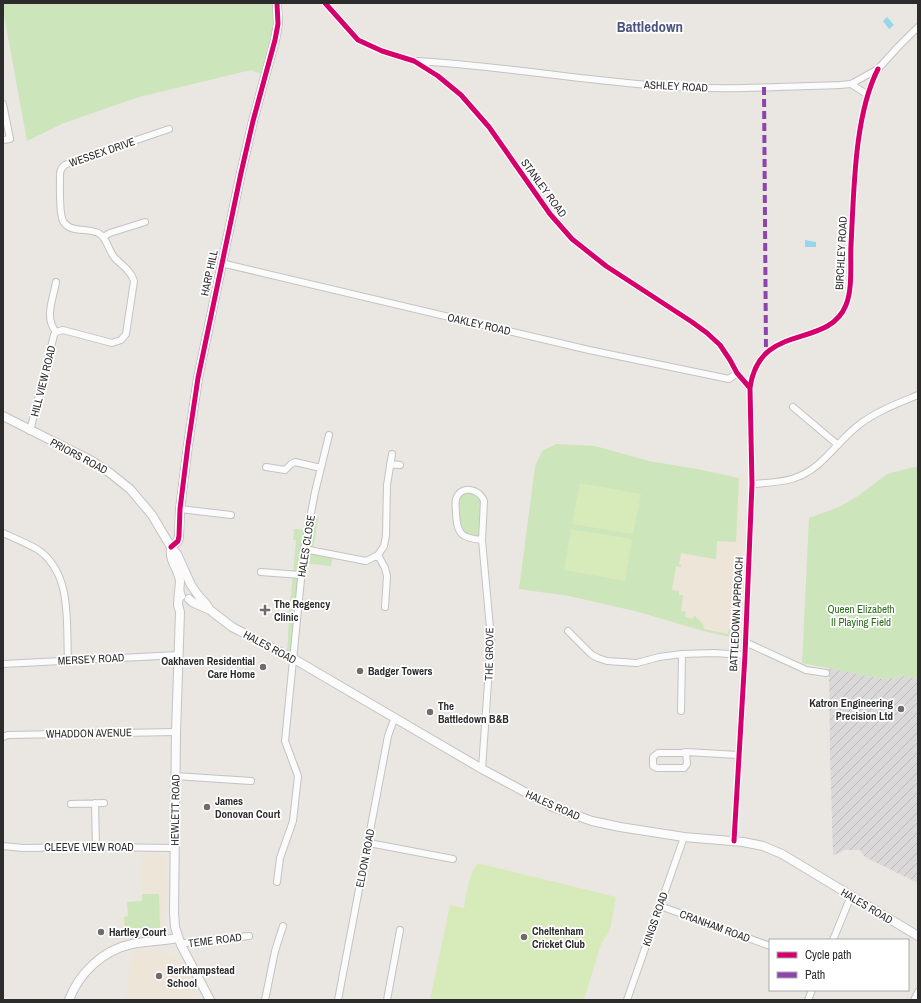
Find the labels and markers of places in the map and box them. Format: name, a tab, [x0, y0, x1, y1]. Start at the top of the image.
place label: The Regency Clinic	[274, 597, 330, 624]
marker: The Regency Clinic	[259, 604, 271, 616]
place label: Oakhaven Residential Care Home	[161, 654, 255, 681]
marker: Oakhaven Residential Care Home	[258, 662, 268, 672]
place label: Badger Towers	[368, 664, 433, 678]
marker: Badger Towers	[355, 666, 365, 676]
place label: Katron Engineering Precision Ltd	[809, 696, 893, 723]
place label: The Battledown B&B	[438, 699, 509, 726]
marker: Katron Engineering Precision Ltd	[896, 704, 906, 714]
marker: The Battledown B&B	[425, 707, 435, 717]
place label: James Donovan Court	[215, 794, 280, 821]
marker: James Donovan Court	[202, 802, 212, 812]
place label: Cheltenham Cricket Club	[532, 924, 586, 951]
place label: Hartley Court	[109, 925, 166, 939]
marker: Hartley Court	[96, 927, 106, 937]
marker: Cheltenham Cricket Club	[519, 932, 529, 942]
place label: Berkhampstead School	[167, 963, 235, 990]
marker: Berkhampstead School	[154, 971, 164, 981]

